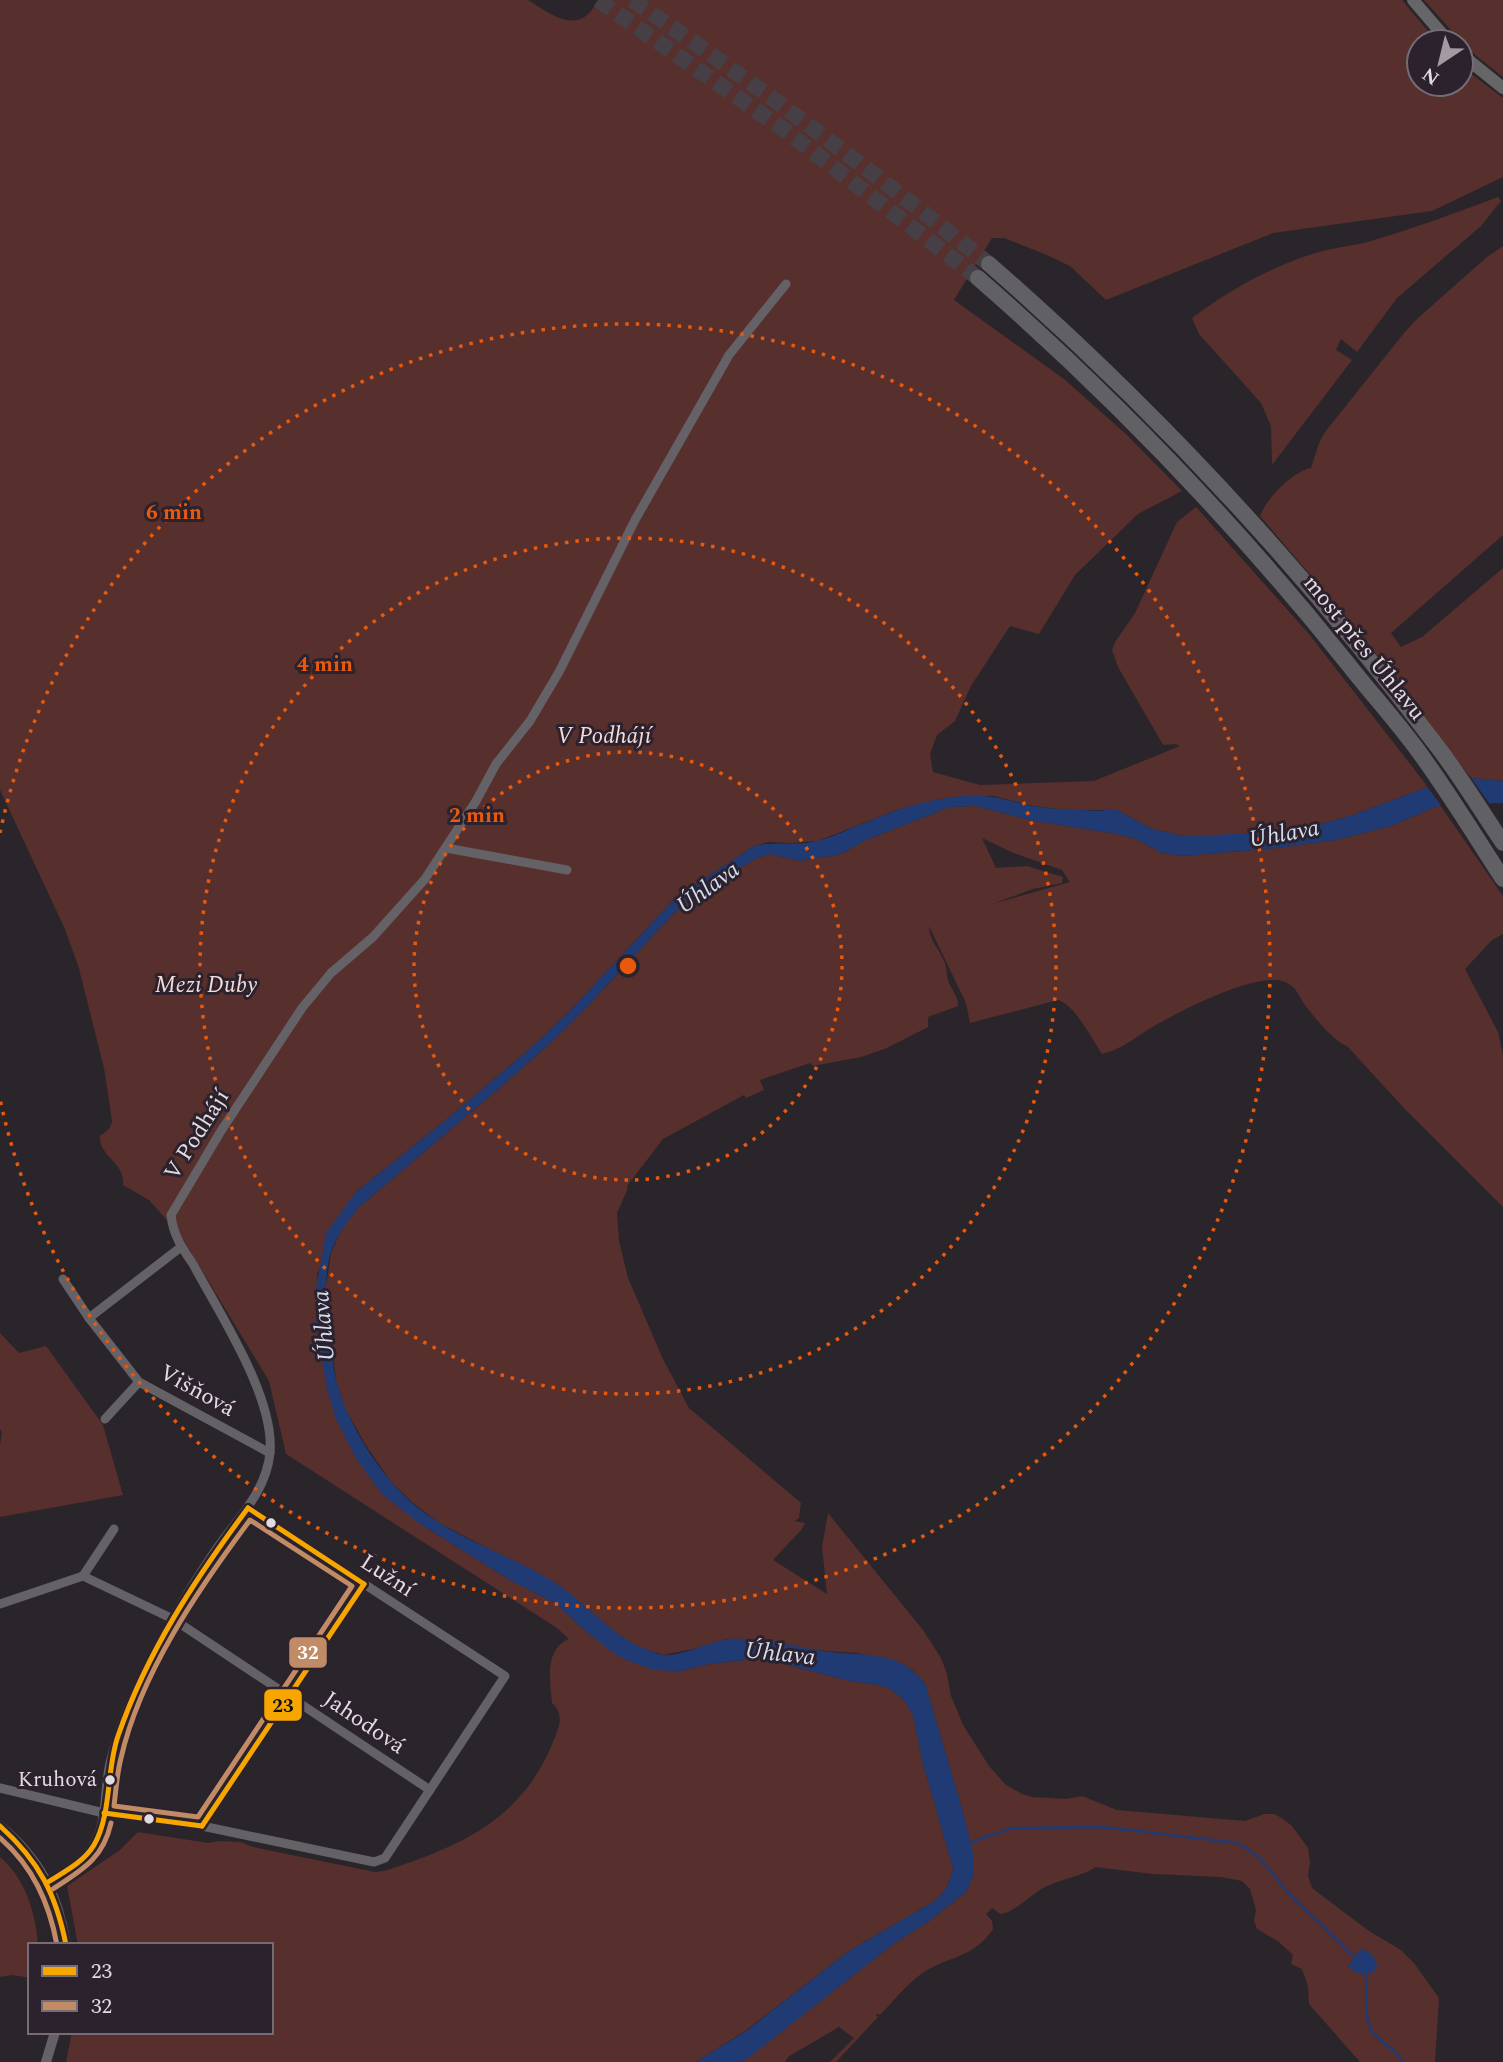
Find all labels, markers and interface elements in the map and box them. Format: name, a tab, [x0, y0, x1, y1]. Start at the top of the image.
north arrow	[1405, 28, 1475, 98]
text: N	[1416, 59, 1446, 92]
text: 6 min	[146, 497, 202, 529]
street label: most přes Úhlavu	[1294, 568, 1434, 728]
text: 4 min	[297, 649, 353, 681]
park label: V Podhájí	[557, 719, 654, 754]
text: 2 min	[449, 800, 505, 832]
water label: Úhlava	[1246, 810, 1322, 858]
water label: Úhlava	[669, 852, 747, 924]
centre of rings	[616, 954, 640, 978]
park label: Mezi Duby	[155, 968, 258, 1003]
street label: V Podhájí	[155, 1081, 240, 1187]
water label: Úhlava	[303, 1289, 345, 1363]
street label: Višňová	[153, 1356, 241, 1426]
unlabelled marker	[264, 1516, 278, 1530]
street label: Lužní	[353, 1545, 423, 1608]
water label: Úhlava	[743, 1632, 817, 1676]
line badge: 32	[288, 1636, 328, 1669]
text: 32	[297, 1639, 319, 1668]
street label: Jahodová	[316, 1683, 412, 1763]
line badge: 23	[263, 1688, 303, 1722]
text: 23	[272, 1692, 294, 1721]
place label: Kruhová	[18, 1764, 98, 1796]
marker: Kruhová	[103, 1773, 117, 1787]
unlabelled marker	[142, 1812, 156, 1826]
legend	[28, 1943, 273, 2034]
text: 23	[91, 1956, 112, 1988]
text: 32	[91, 1991, 112, 2023]

